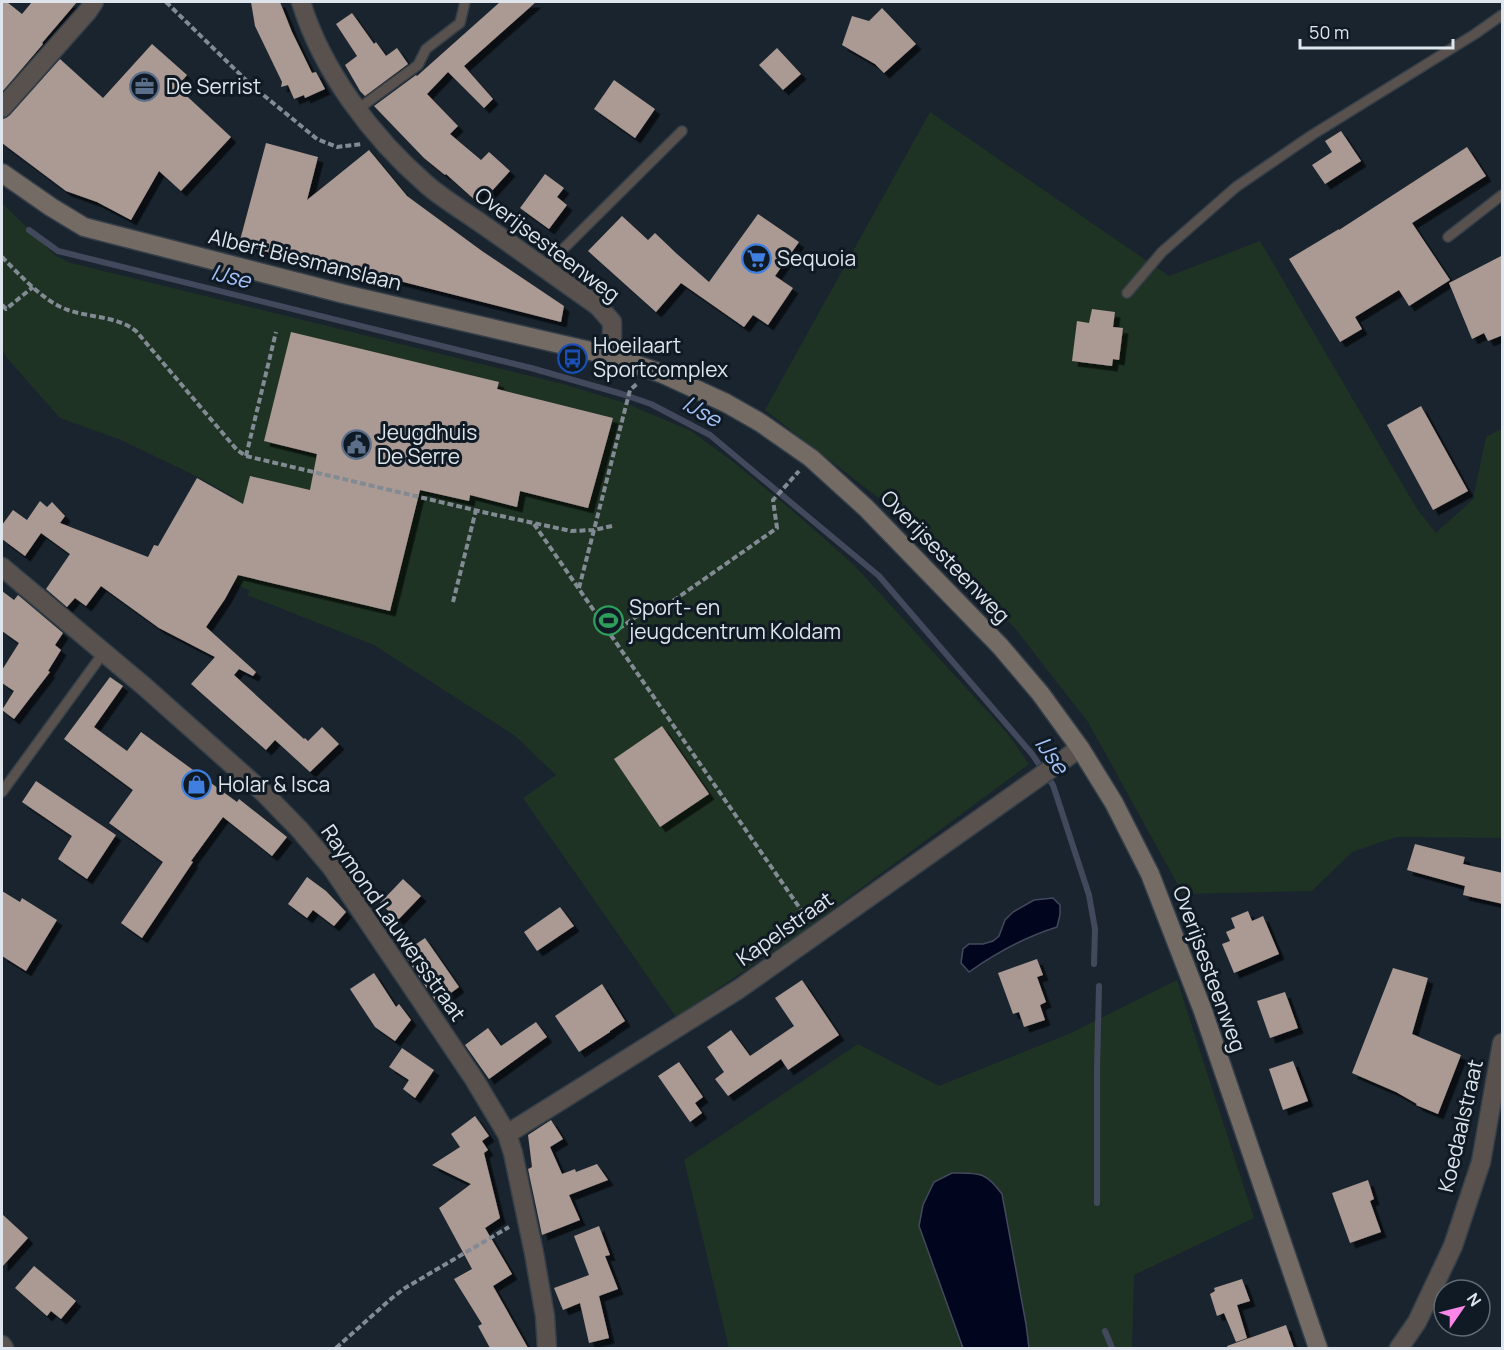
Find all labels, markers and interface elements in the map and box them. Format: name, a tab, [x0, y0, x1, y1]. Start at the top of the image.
scale bar	[1300, 12, 1453, 50]
text: 50 m	[1309, 20, 1349, 44]
office icon: De Serrist	[129, 71, 161, 103]
place label: De Serrist	[166, 72, 261, 100]
street label: Overijsesteenweg	[469, 180, 626, 308]
street label: Albert Biesmanslaan	[206, 222, 405, 297]
supermarket icon: Sequoia	[740, 243, 772, 275]
place label: Sequoia	[777, 244, 856, 272]
water label: IJse	[208, 257, 255, 296]
place label: Hoeilaart Sportcomplex	[593, 331, 728, 383]
bus stop icon: Hoeilaart Sportcomplex	[556, 342, 588, 374]
water label: IJse	[677, 388, 728, 434]
place label: Jeugdhuis De Serre	[377, 418, 477, 470]
public building icon: Jeugdhuis De Serre	[340, 429, 372, 461]
street label: Overijsesteenweg	[875, 484, 1017, 629]
place label: Sport- en jeugdcentrum Koldam	[628, 593, 841, 645]
sports icon: Sport- en jeugdcentrum Koldam	[592, 604, 624, 636]
water label: IJse	[1028, 730, 1076, 781]
shop icon: Holar & Isca	[181, 769, 213, 801]
place label: Holar & Isca	[218, 770, 330, 798]
street label: Raymond Lauwersstraat	[315, 819, 472, 1026]
street label: Overijsesteenweg	[1167, 882, 1253, 1056]
street label: Kapelstraat	[730, 885, 838, 972]
street label: Koedaalstraat	[1431, 1057, 1489, 1195]
north arrow	[1432, 1278, 1492, 1338]
text: N	[1462, 1288, 1487, 1310]

